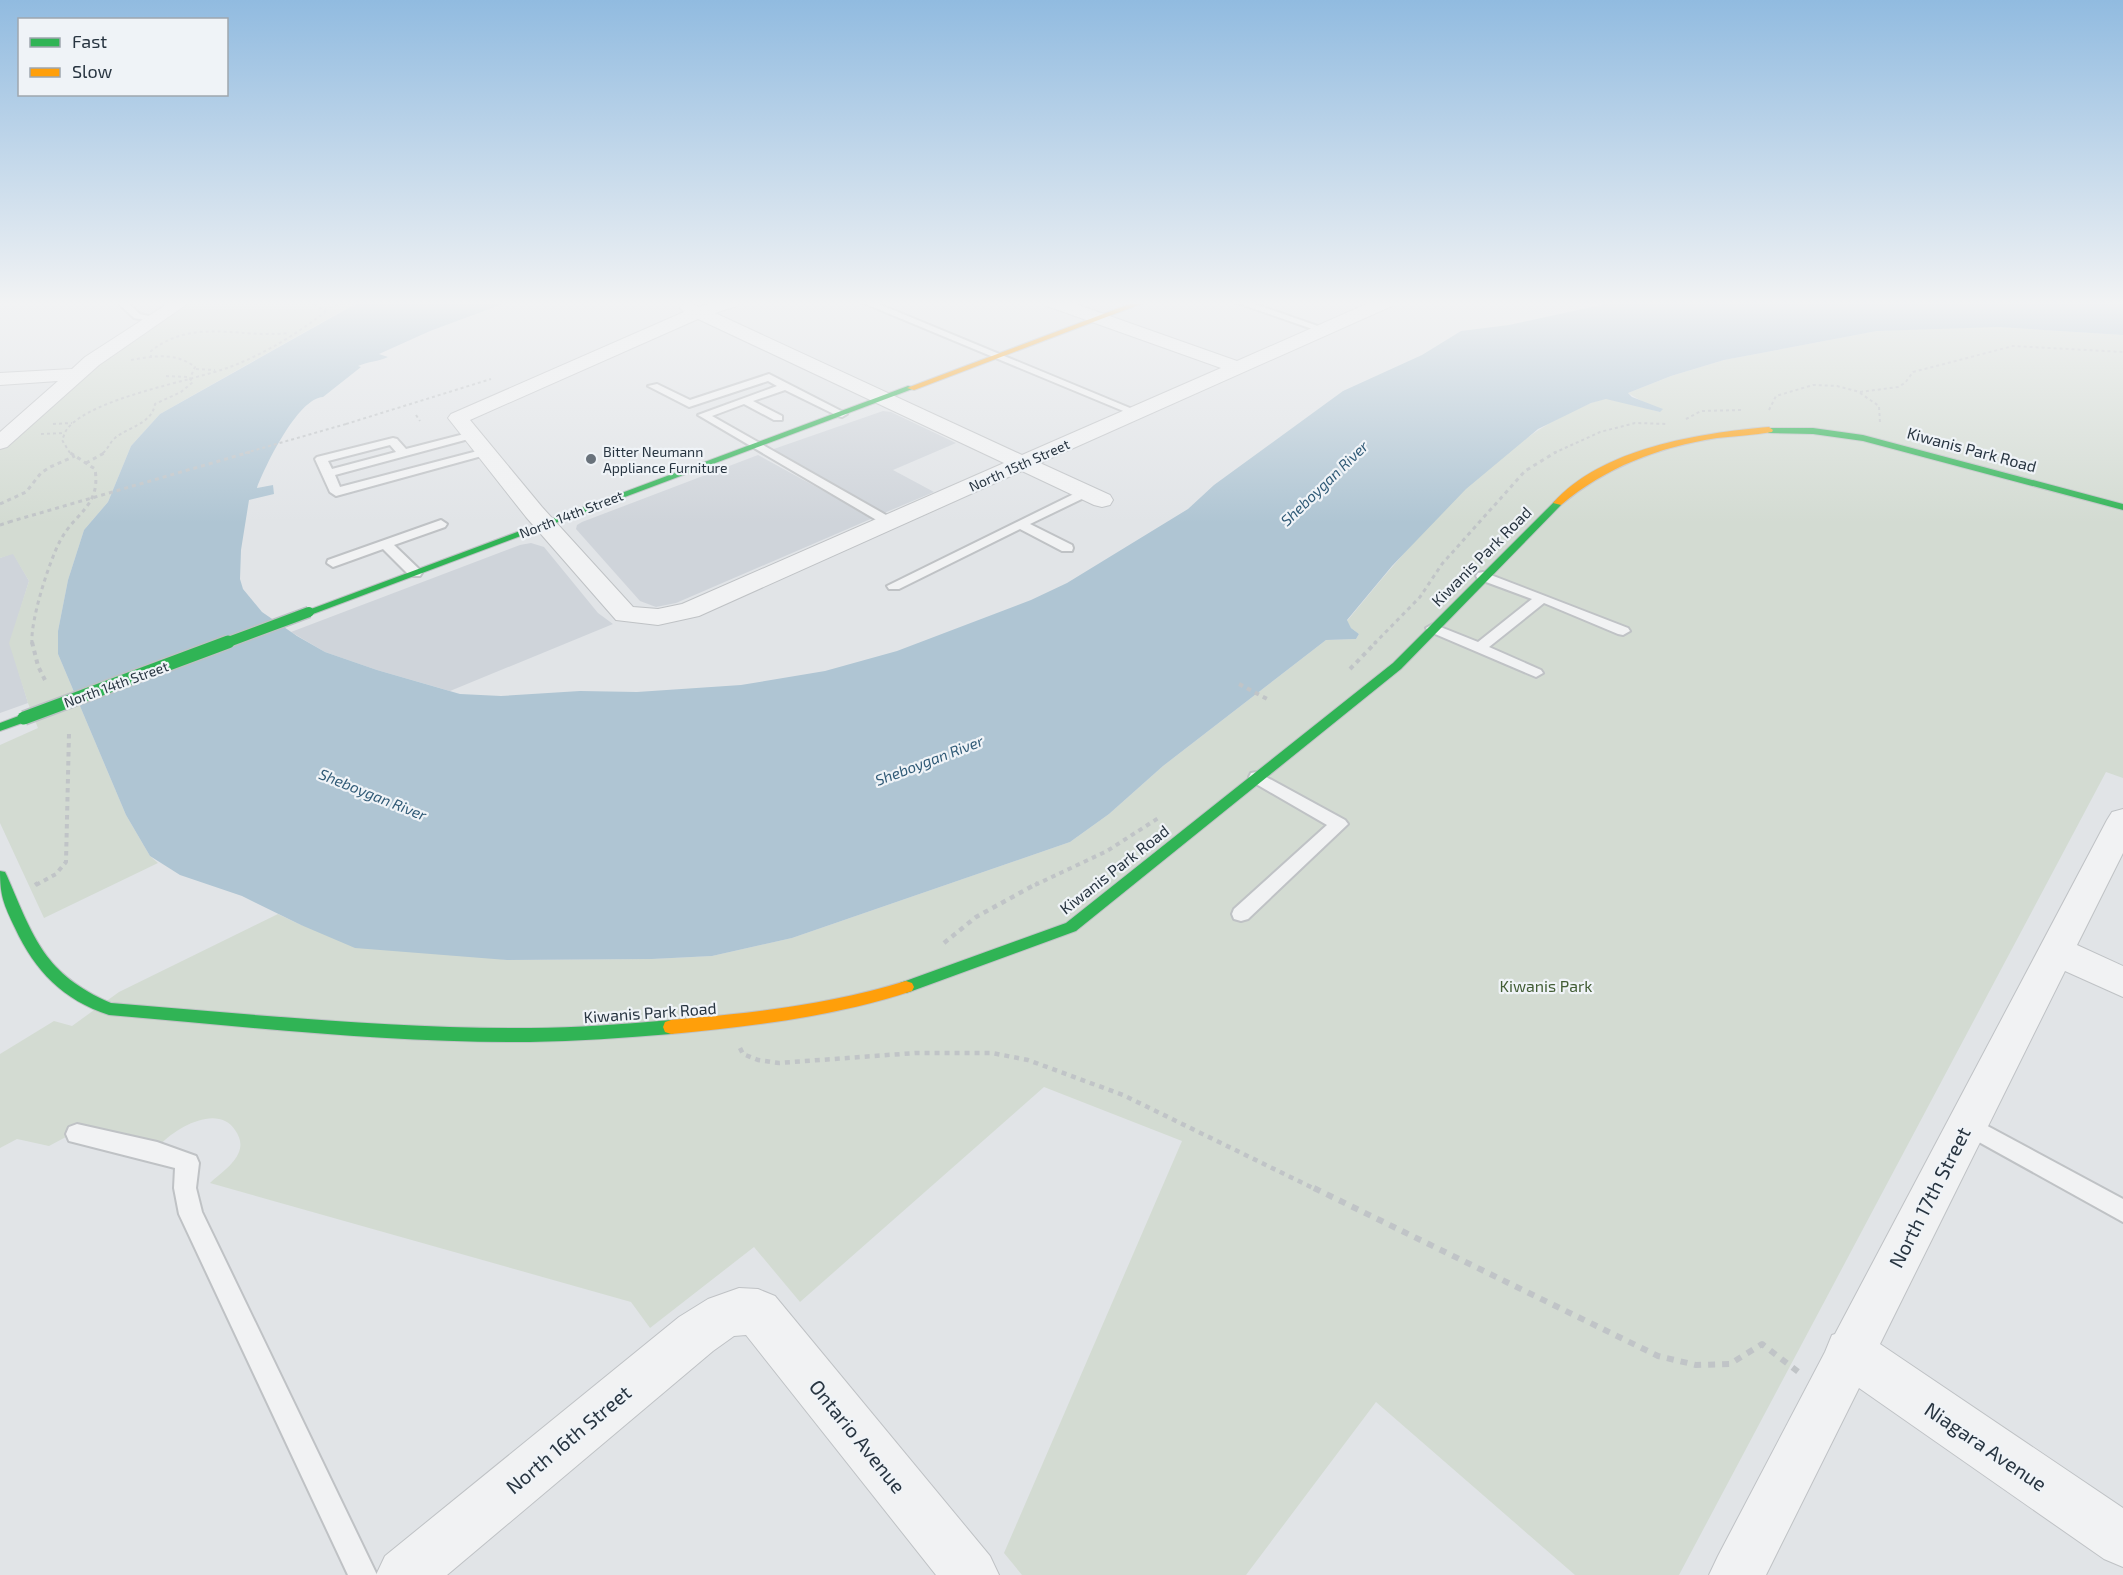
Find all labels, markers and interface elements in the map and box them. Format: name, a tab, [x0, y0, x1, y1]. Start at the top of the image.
legend	[18, 18, 228, 96]
text: Fast	[72, 30, 107, 52]
text: Slow	[72, 60, 113, 82]
street label: Kiwanis Park Road	[1905, 423, 2039, 475]
street label: North 15th Street	[966, 435, 1072, 495]
water label: Sheboygan River	[1277, 436, 1373, 530]
place label: Bitter Neumann Appliance Furniture	[603, 443, 728, 476]
marker: Bitter Neumann Appliance Furniture	[584, 452, 598, 466]
street label: North 14th Street	[517, 486, 625, 542]
street label: Kiwanis Park Road	[1427, 502, 1535, 610]
street label: North 14th Street	[62, 657, 170, 711]
water label: Sheboygan River	[872, 731, 987, 790]
water label: Sheboygan River	[316, 764, 430, 825]
street label: Kiwanis Park Road	[1056, 820, 1172, 918]
park label: Kiwanis Park	[1499, 976, 1593, 995]
street label: Kiwanis Park Road	[583, 998, 717, 1026]
street label: North 17th Street	[1883, 1122, 1975, 1271]
street label: Ontario Avenue	[805, 1374, 911, 1498]
street label: North 16th Street	[501, 1379, 636, 1498]
street label: Niagara Avenue	[1920, 1396, 2052, 1496]

